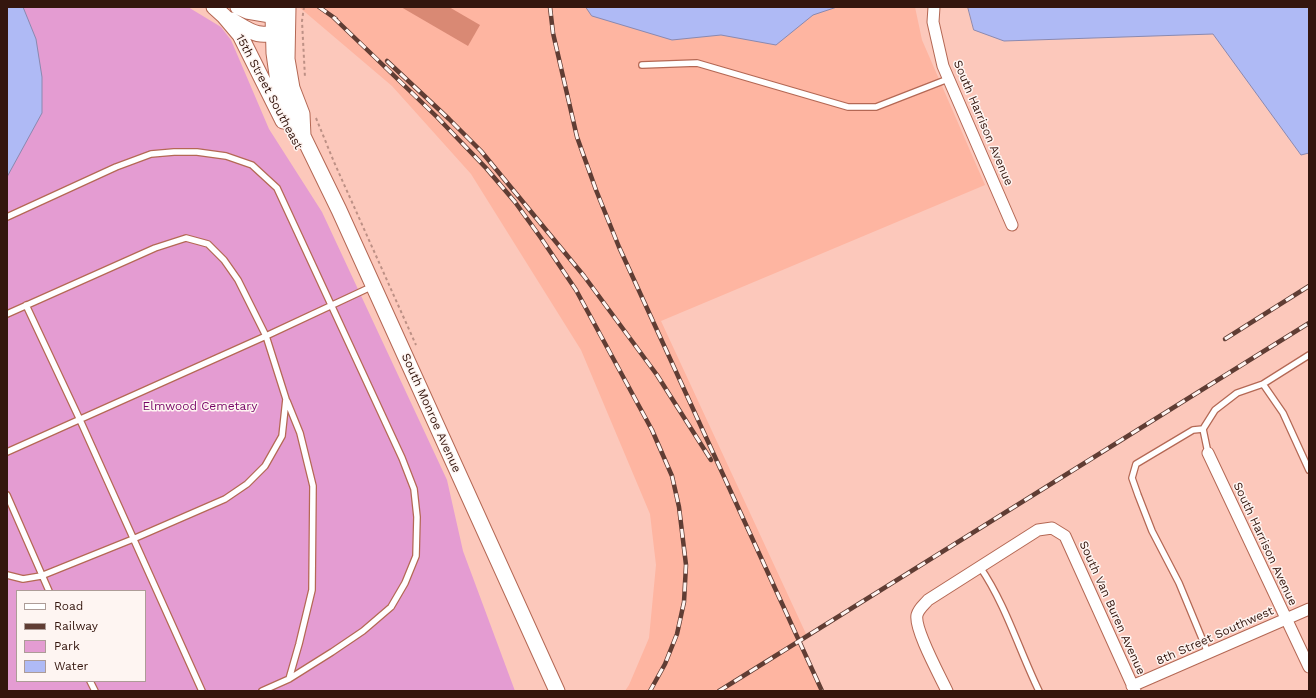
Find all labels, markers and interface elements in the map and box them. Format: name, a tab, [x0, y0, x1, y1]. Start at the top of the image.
street label: 15th Street Southeast	[233, 32, 305, 152]
street label: South Harrison Avenue	[950, 58, 1016, 188]
street label: South Monroe Avenue	[398, 351, 464, 475]
park label: Elmwood Cemetary	[143, 399, 257, 413]
street label: South Harrison Avenue	[1230, 480, 1300, 608]
street label: South Van Buren Avenue	[1076, 539, 1148, 677]
legend	[16, 590, 146, 682]
text: Road	[54, 599, 83, 613]
street label: 8th Street Southwest	[1154, 604, 1276, 668]
text: Railway	[54, 619, 98, 633]
text: Park	[54, 639, 80, 653]
text: Water	[54, 659, 88, 673]

